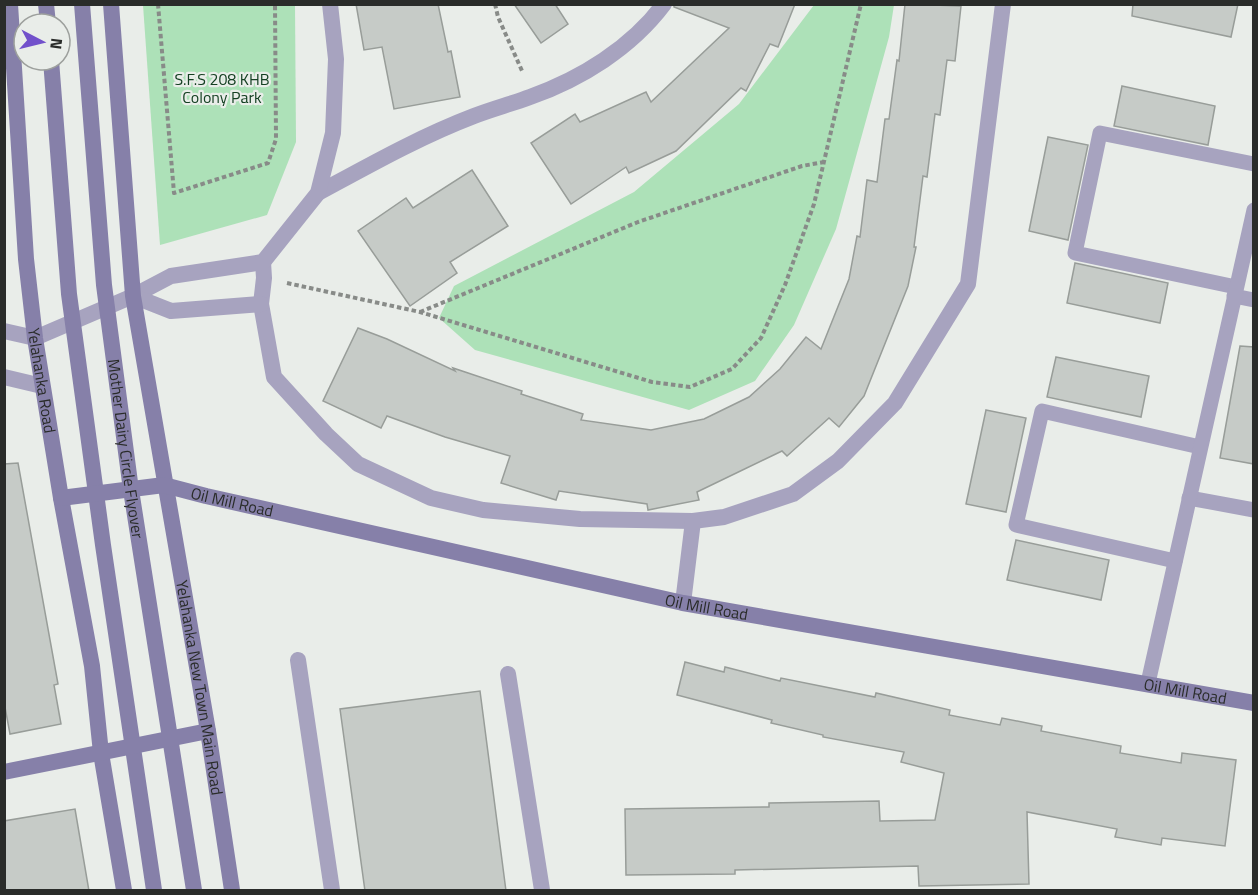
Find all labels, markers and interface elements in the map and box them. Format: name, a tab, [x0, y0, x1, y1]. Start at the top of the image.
north arrow	[12, 12, 72, 72]
text: N	[44, 37, 69, 51]
park label: S.F.S 208 KHB Colony Park	[174, 67, 270, 109]
street label: Yelahanka Road	[22, 326, 62, 435]
street label: Mother Dairy Circle Flyover	[102, 357, 151, 541]
street label: Oil Mill Road	[188, 481, 276, 523]
street label: Yelahanka New Town Main Road	[170, 578, 230, 797]
street label: Oil Mill Road	[663, 587, 750, 626]
street label: Oil Mill Road	[1142, 672, 1229, 710]

